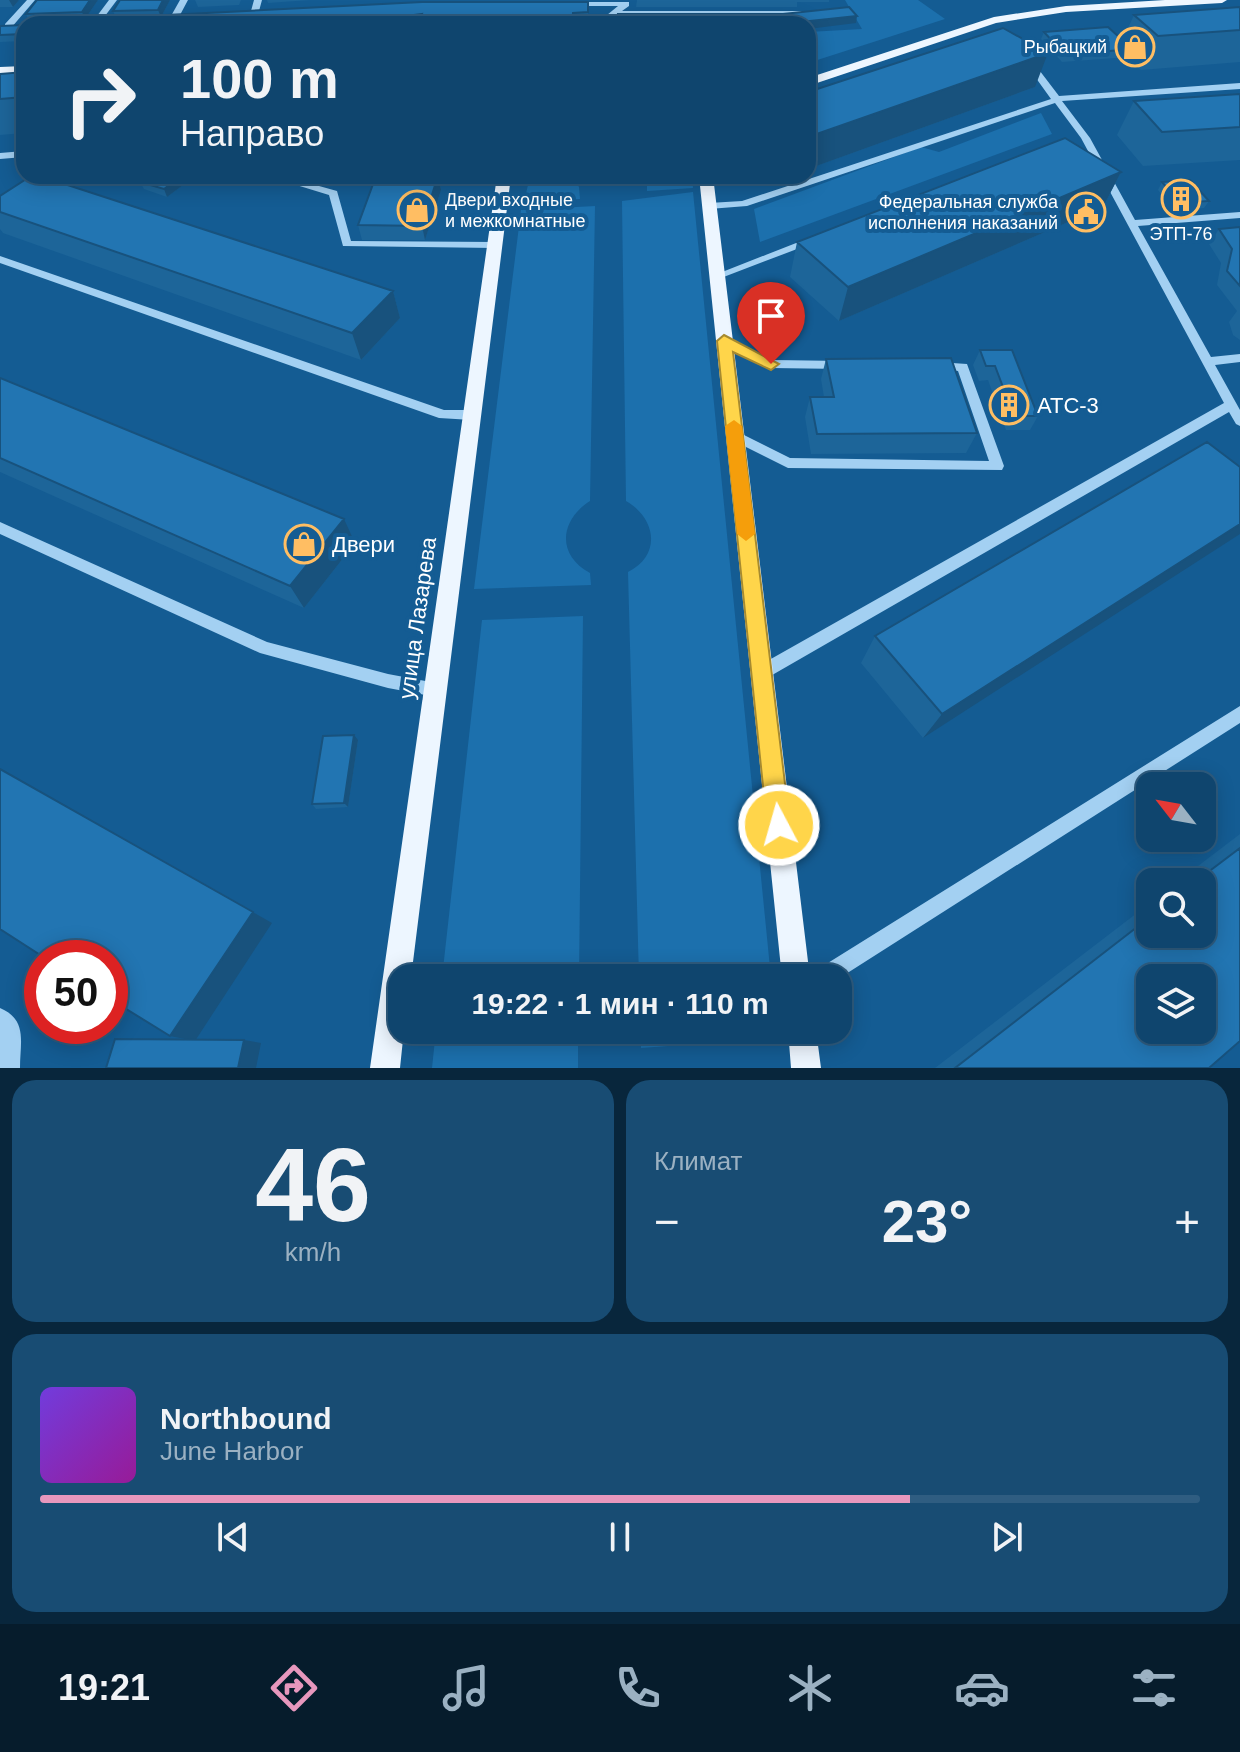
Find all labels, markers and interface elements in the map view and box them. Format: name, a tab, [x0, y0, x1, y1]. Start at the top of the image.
shop icon: Рыбацкий	[1114, 26, 1156, 68]
place label: Рыбацкий	[1024, 37, 1107, 57]
text: 100 m	[180, 47, 339, 110]
icon: right	[48, 48, 152, 152]
text: Направо	[180, 113, 324, 154]
building icon: ЭТП-76	[1160, 178, 1202, 220]
shop icon: Двери входные и межкомнатные	[396, 189, 438, 231]
place label: Двери входные и межкомнатные	[445, 190, 585, 231]
public building icon: Федеральная служба исполнения наказаний	[1065, 191, 1107, 233]
place label: Федеральная служба исполнения наказаний	[868, 192, 1059, 233]
place label: ЭТП-76	[1150, 224, 1212, 244]
pin	[737, 282, 805, 364]
icon: arrive	[749, 294, 793, 338]
building icon: АТС-3	[988, 384, 1030, 426]
place label: АТС-3	[1037, 393, 1099, 418]
shop icon: Двери	[283, 523, 325, 565]
place label: Двери	[332, 532, 395, 557]
street label: улица Лазарева	[394, 535, 441, 701]
north arrow	[1136, 772, 1216, 852]
map controls	[1136, 772, 1216, 1044]
position arrow	[737, 783, 821, 867]
button: search	[1136, 868, 1216, 948]
speed limit sign: 50	[24, 940, 128, 1044]
button: layers	[1136, 964, 1216, 1044]
text: 19:22 · 1 мин · 110 m	[471, 987, 769, 1020]
text: 46	[255, 1127, 371, 1243]
text: Климат	[654, 1146, 743, 1176]
text: 23°	[882, 1188, 972, 1255]
text: −	[654, 1197, 680, 1246]
text: +	[1174, 1197, 1200, 1246]
text: km/h	[285, 1237, 341, 1267]
text: Northbound	[160, 1402, 332, 1435]
text: June Harbor	[160, 1436, 303, 1466]
icon: previous	[211, 1515, 255, 1559]
icon: pause	[598, 1515, 642, 1559]
icon: next	[985, 1515, 1029, 1559]
icon: directions	[266, 1660, 322, 1716]
icon: music	[438, 1660, 494, 1716]
icon: phone	[610, 1660, 666, 1716]
icon: climate	[782, 1660, 838, 1716]
icon: car	[954, 1660, 1010, 1716]
icon: filters	[1126, 1660, 1182, 1716]
text: 19:21	[58, 1667, 150, 1708]

